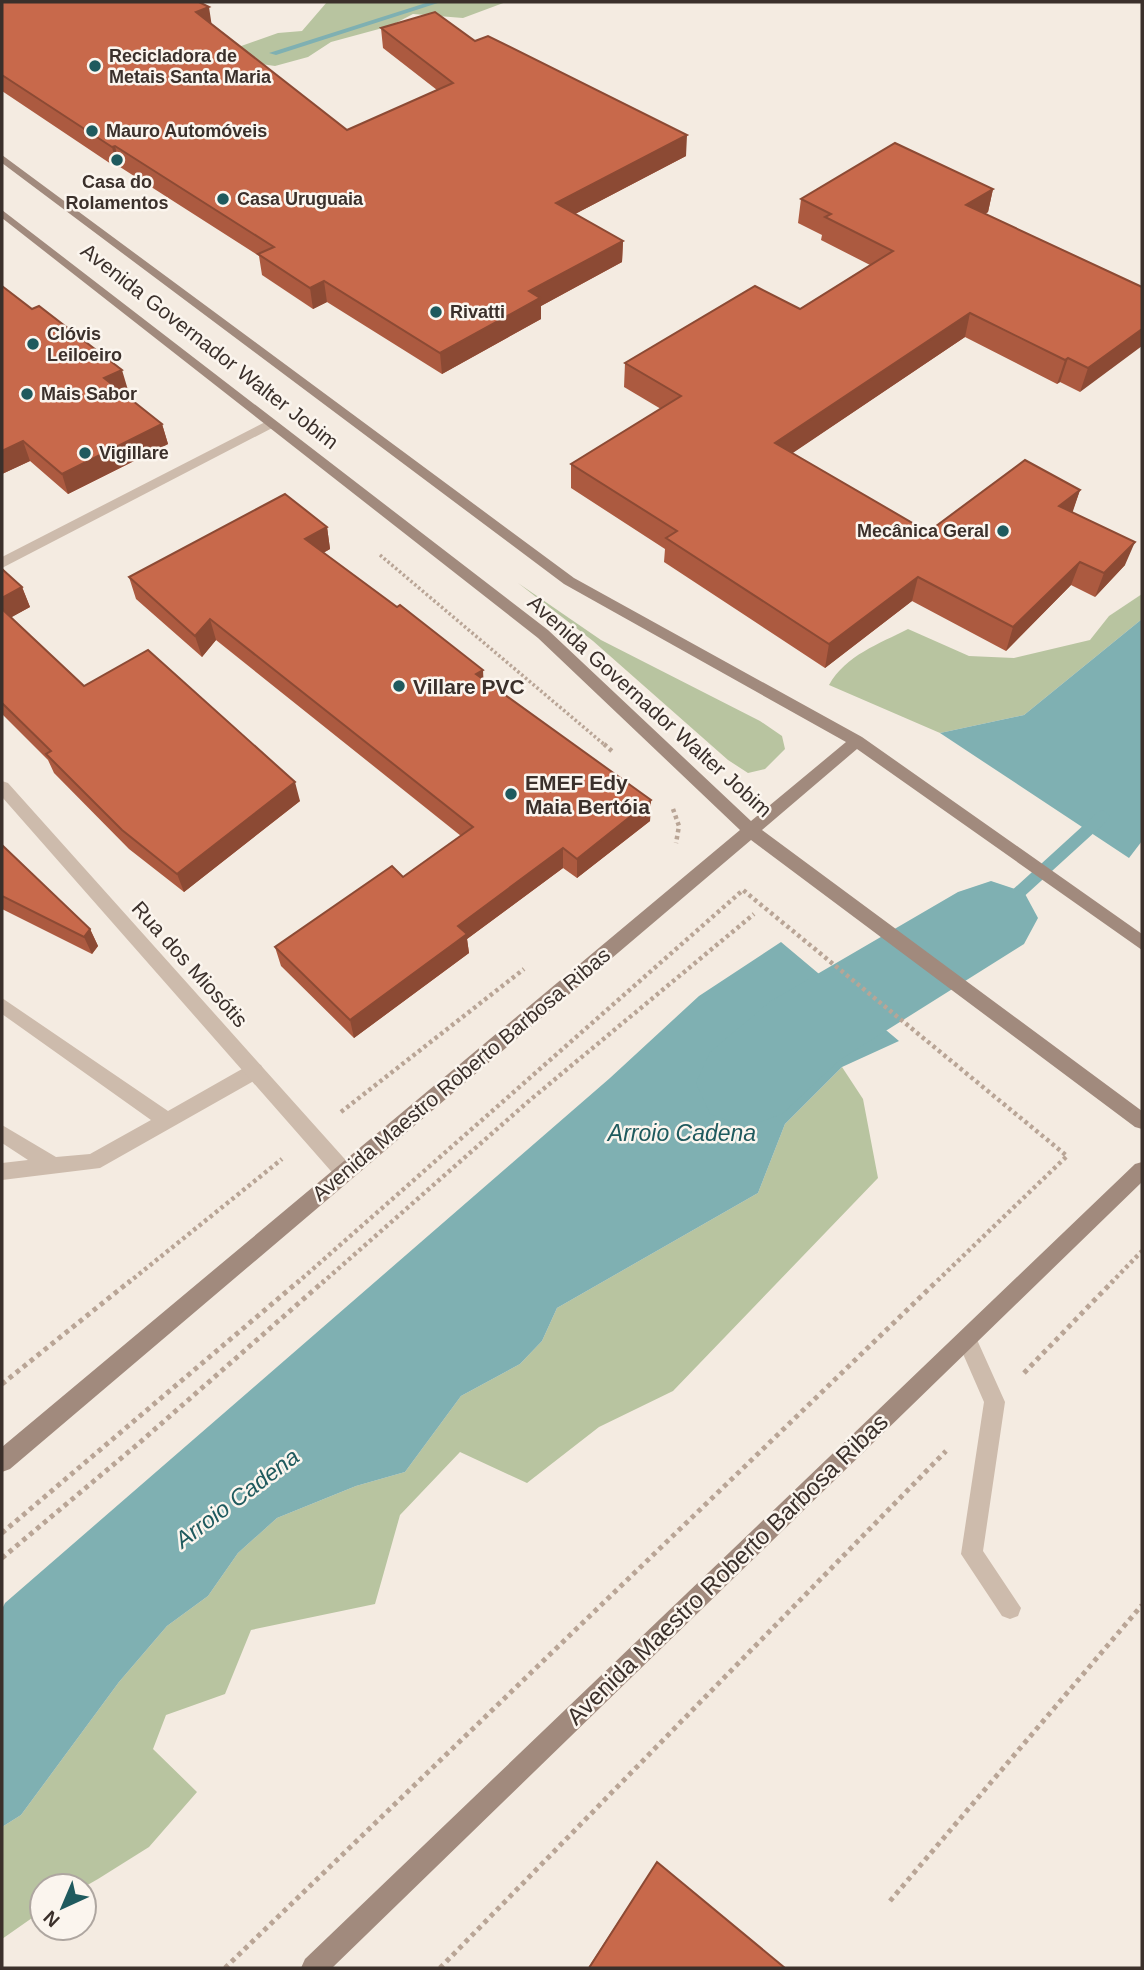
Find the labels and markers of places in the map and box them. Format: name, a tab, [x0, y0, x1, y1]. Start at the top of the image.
place label: Recicladora de Metais Santa Maria	[109, 46, 272, 87]
marker: Recicladora de Metais Santa Maria	[87, 58, 103, 74]
place label: Mauro Automóveis	[106, 121, 267, 141]
marker: Mauro Automóveis	[84, 123, 100, 139]
marker: Casa do Rolamentos	[109, 152, 125, 168]
place label: Casa do Rolamentos	[65, 172, 169, 213]
place label: Casa Uruguaia	[237, 189, 364, 209]
marker: Casa Uruguaia	[215, 191, 231, 207]
place label: Rivatti	[450, 302, 505, 322]
marker: Rivatti	[428, 304, 444, 320]
place label: Clóvis Leiloeiro	[47, 324, 122, 365]
marker: Clóvis Leiloeiro	[25, 336, 41, 352]
place label: Mais Sabor	[41, 384, 137, 404]
marker: Mais Sabor	[19, 386, 35, 402]
place label: Vigillare	[99, 443, 169, 463]
marker: Vigillare	[77, 445, 93, 461]
place label: Mecânica Geral	[857, 521, 989, 541]
marker: Mecânica Geral	[995, 523, 1011, 539]
place label: Villare PVC	[413, 675, 525, 698]
marker: Villare PVC	[391, 678, 407, 694]
place label: EMEF Edy Maia Bertóia	[525, 771, 650, 818]
marker: EMEF Edy Maia Bertóia	[503, 786, 519, 802]

